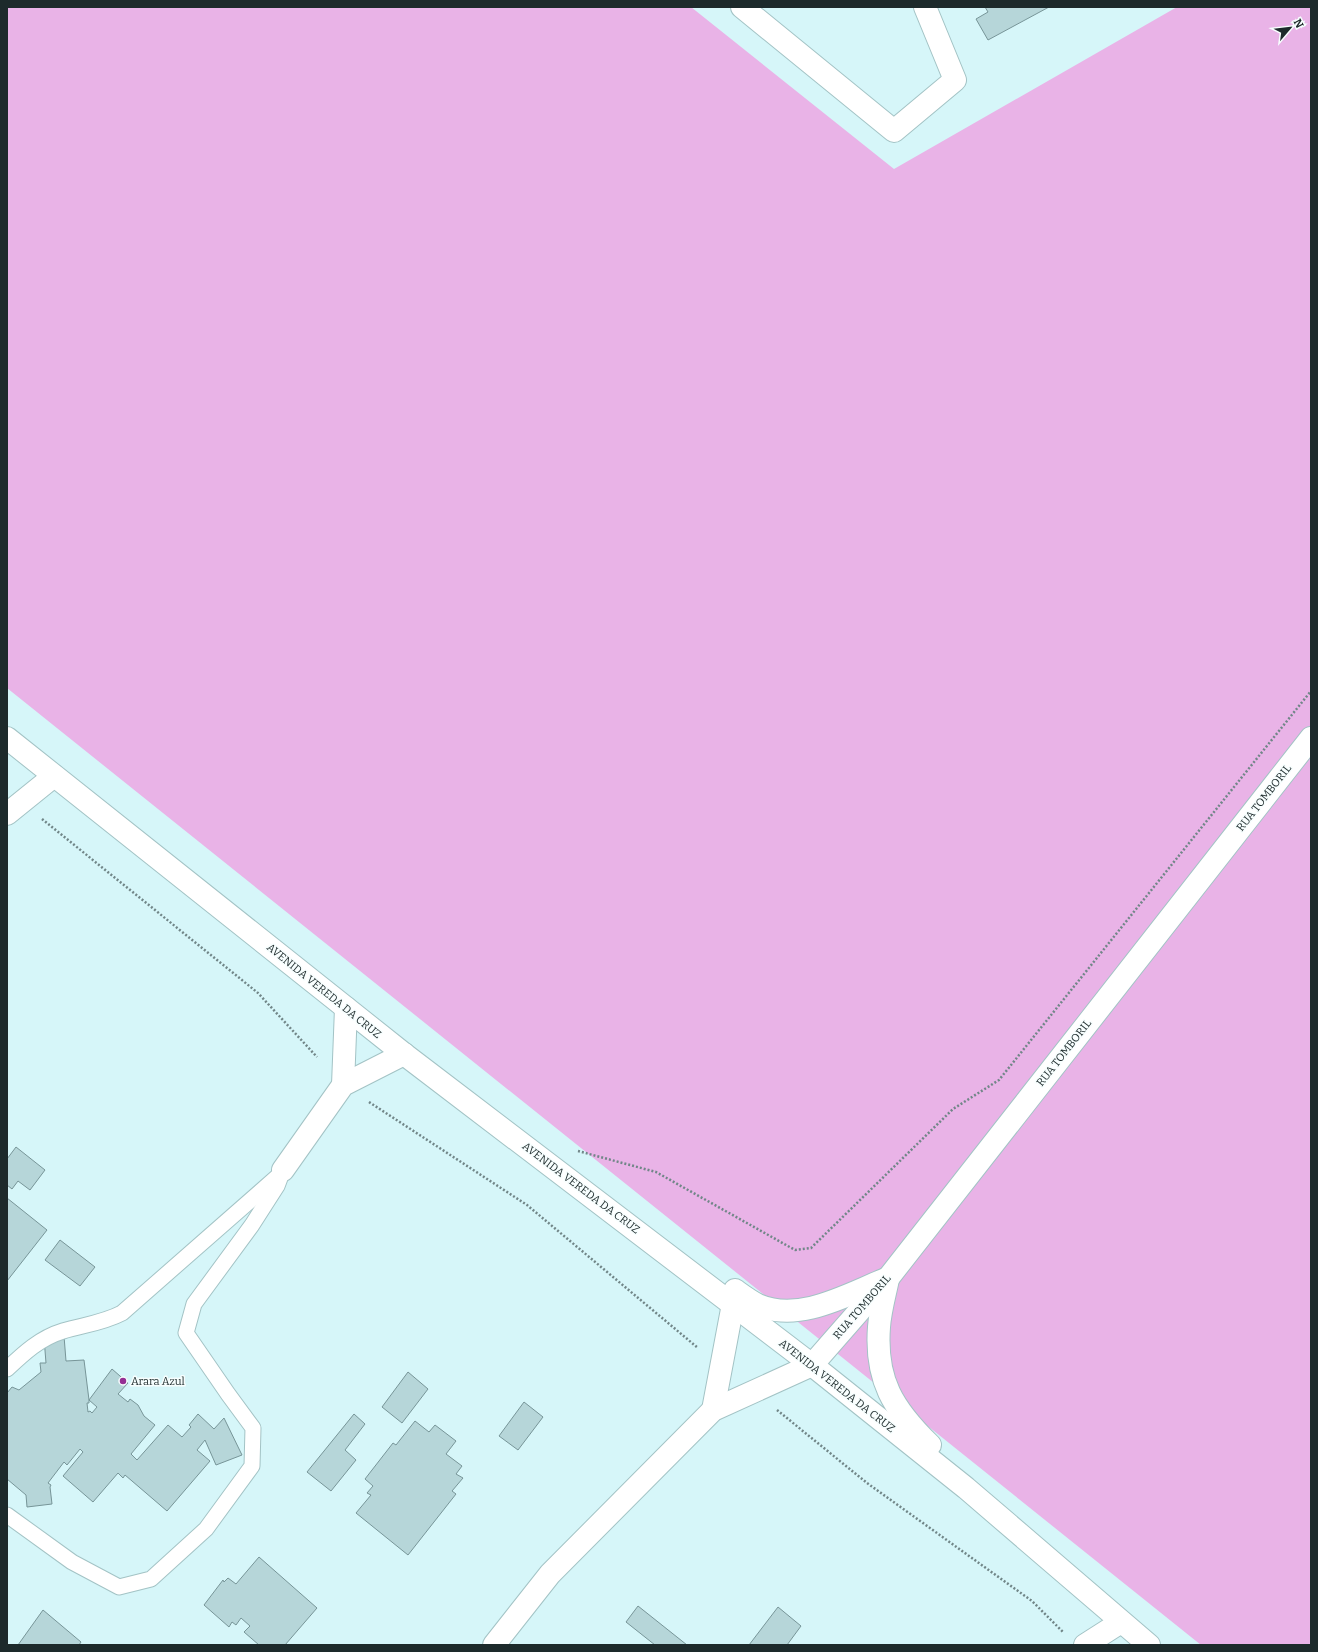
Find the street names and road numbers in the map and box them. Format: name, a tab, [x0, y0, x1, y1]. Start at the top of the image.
street label: RUA TOMBORIL	[1234, 762, 1294, 834]
street label: AVENIDA VEREDA DA CRUZ	[264, 941, 384, 1041]
street label: RUA TOMBORIL	[1034, 1017, 1094, 1089]
street label: AVENIDA VEREDA DA CRUZ	[520, 1140, 642, 1237]
street label: RUA TOMBORIL	[830, 1272, 894, 1342]
street label: AVENIDA VEREDA DA CRUZ	[776, 1337, 898, 1435]

